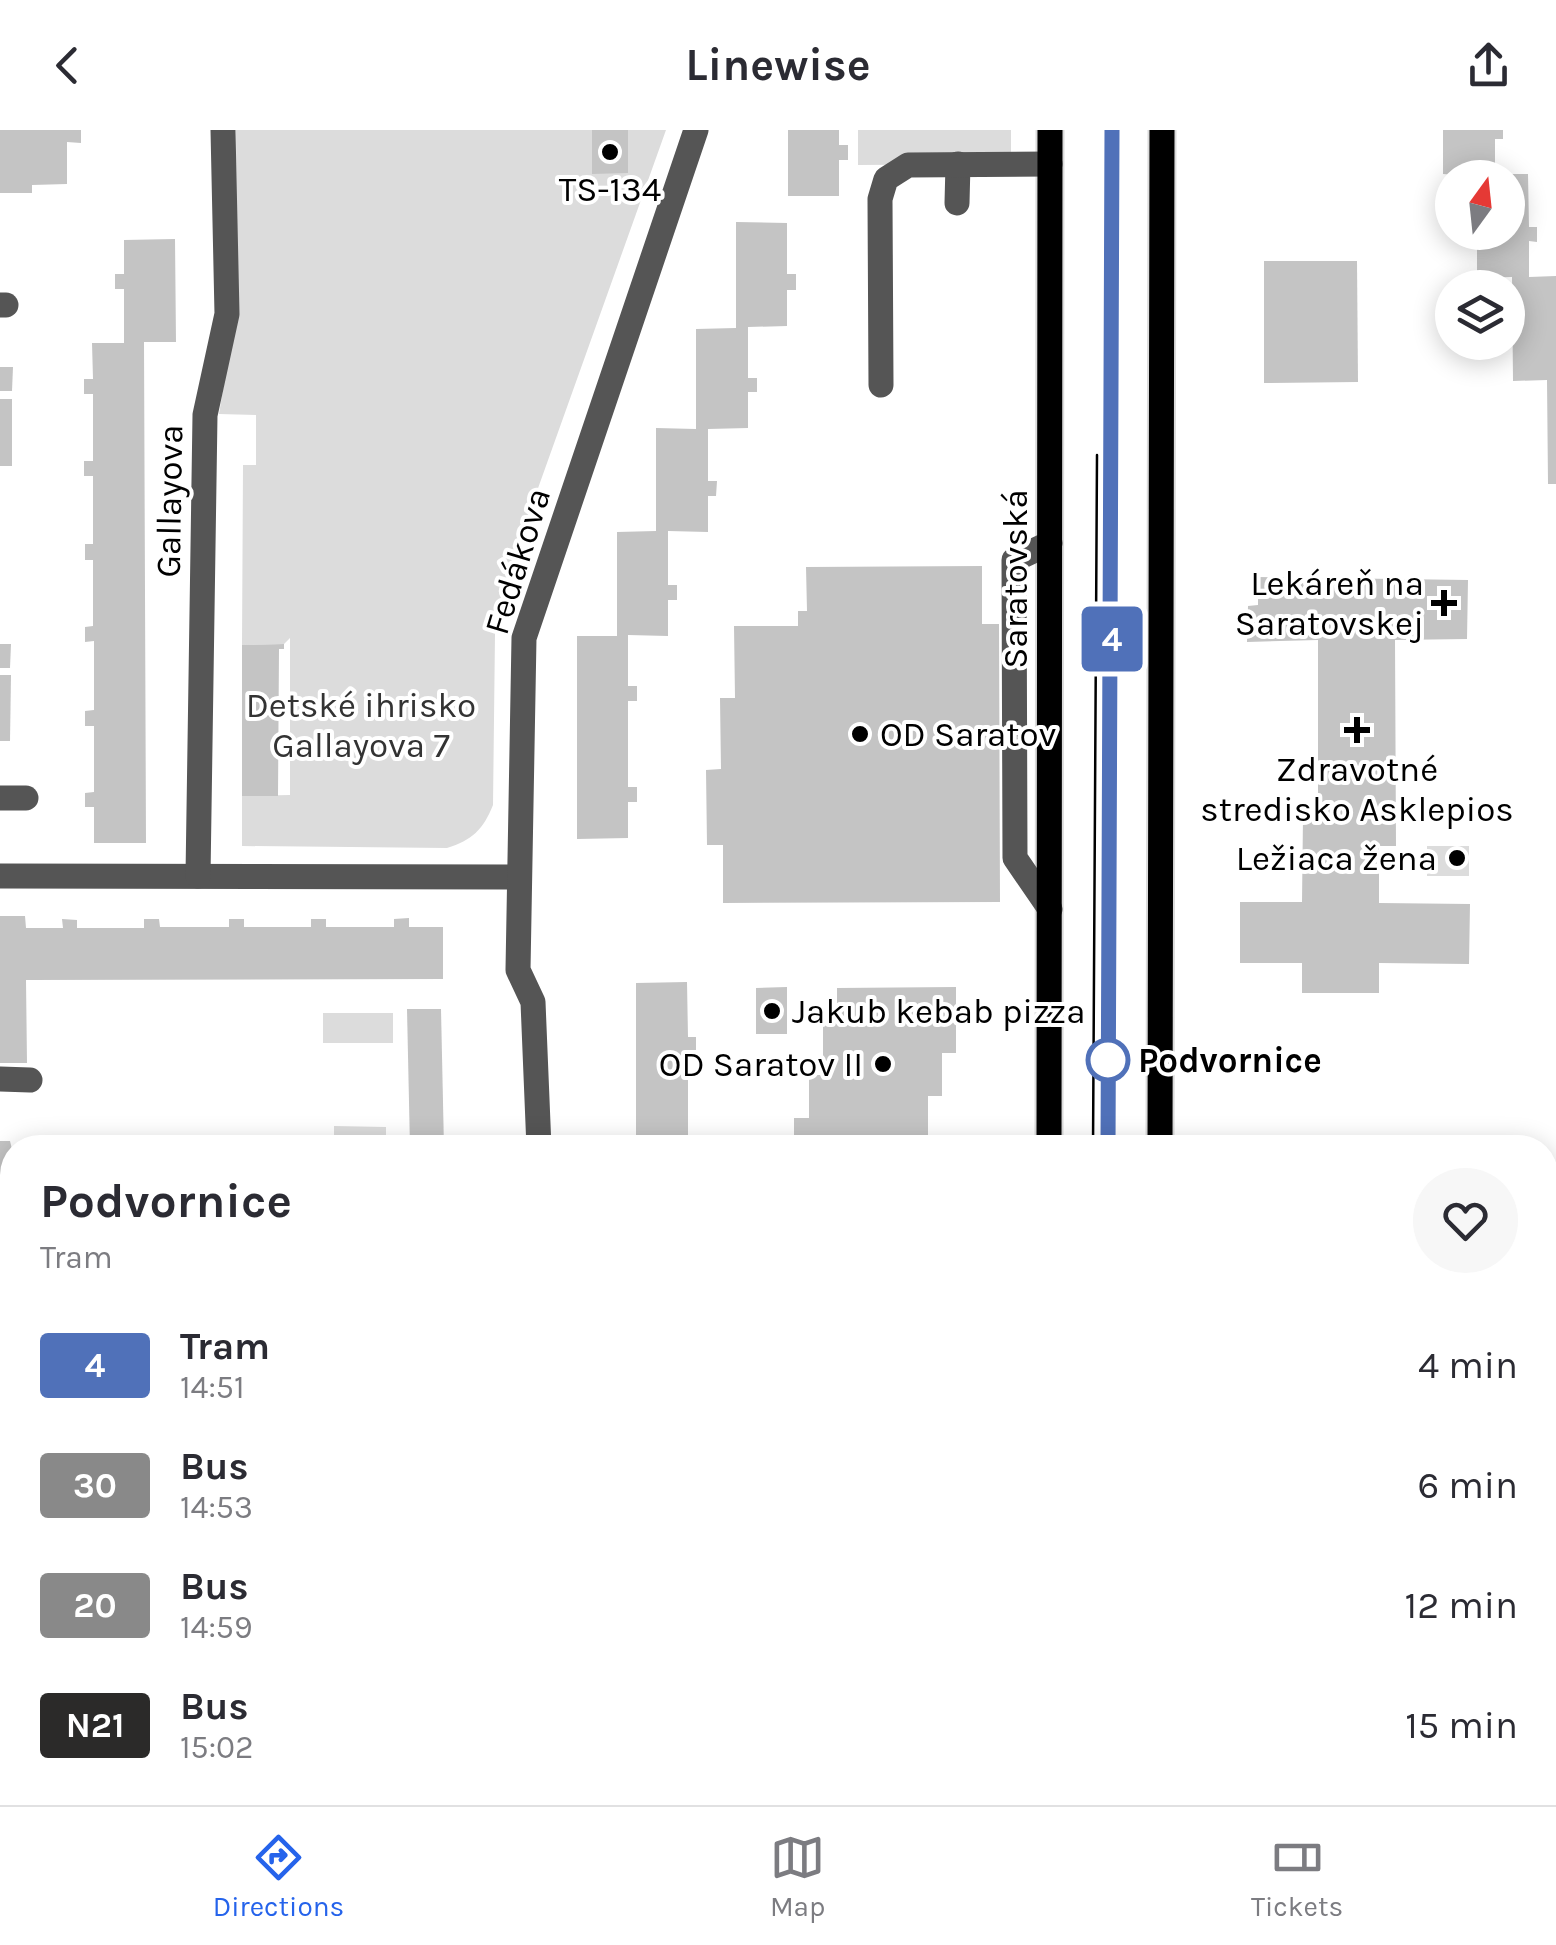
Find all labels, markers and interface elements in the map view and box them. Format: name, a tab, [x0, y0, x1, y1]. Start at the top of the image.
icon: back	[40, 38, 95, 93]
icon: share	[1461, 38, 1516, 93]
text: Linewise	[685, 39, 871, 91]
marker: TS-134	[599, 141, 621, 163]
north arrow	[1435, 160, 1525, 250]
map controls	[1435, 160, 1525, 360]
place label: TS-134	[559, 169, 661, 210]
button: layers	[1435, 270, 1525, 360]
street label: Gallayova	[148, 424, 191, 578]
street label: Fedákova	[476, 483, 559, 639]
street label: Saratovská	[995, 489, 1036, 669]
place label: Lekáreň na Saratovskej	[1235, 563, 1424, 644]
marker: Lekáreň na Saratovskej	[1433, 592, 1455, 614]
line badge: 4	[1080, 606, 1144, 672]
text: 4	[1102, 619, 1122, 660]
park label: Detské ihrisko Gallayova 7	[246, 685, 476, 766]
place label: OD Saratov	[880, 714, 1056, 755]
marker: Zdravotné stredisko Asklepios	[1344, 717, 1370, 743]
marker: OD Saratov	[849, 723, 871, 745]
place label: Zdravotné stredisko Asklepios	[1200, 749, 1514, 830]
place label: Ležiaca žena	[1236, 838, 1437, 879]
marker: Ležiaca žena	[1446, 847, 1468, 869]
place label: Jakub kebab pizza	[792, 991, 1085, 1032]
marker: Jakub kebab pizza	[761, 1000, 783, 1022]
marker: Podvornice	[1087, 1039, 1129, 1081]
place label: Podvornice	[1138, 1040, 1322, 1081]
place label: OD Saratov II	[659, 1044, 863, 1085]
marker: OD Saratov II	[872, 1053, 894, 1075]
button: heart	[1413, 1168, 1518, 1273]
text: Podvornice	[40, 1173, 292, 1229]
text: Tram	[40, 1239, 113, 1276]
text: Tram	[180, 1324, 270, 1369]
text: 4 min	[1418, 1343, 1518, 1388]
text: 4	[85, 1345, 105, 1386]
text: 14:51	[180, 1369, 244, 1406]
text: Bus	[180, 1444, 249, 1489]
text: 6 min	[1417, 1463, 1518, 1508]
text: 30	[73, 1465, 117, 1506]
text: 14:53	[180, 1489, 253, 1526]
text: Bus	[180, 1564, 249, 1609]
text: 12 min	[1405, 1583, 1518, 1628]
text: 20	[73, 1585, 117, 1626]
text: 14:59	[180, 1609, 252, 1646]
text: Bus	[180, 1684, 249, 1729]
text: 15 min	[1405, 1703, 1518, 1748]
text: N21	[66, 1705, 124, 1746]
text: 15:02	[180, 1729, 254, 1766]
tab: Directions	[213, 1830, 344, 1923]
tab: Map	[770, 1830, 825, 1923]
tab: Tickets	[1251, 1830, 1343, 1923]

